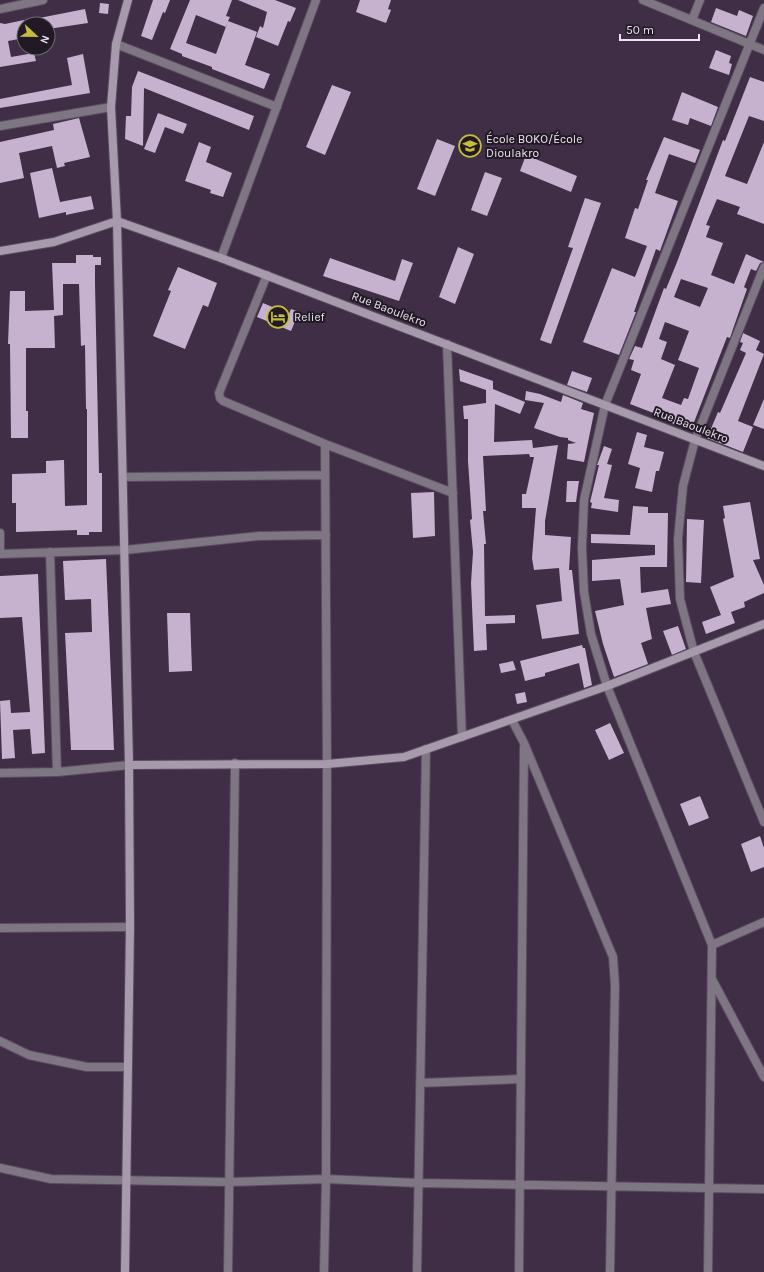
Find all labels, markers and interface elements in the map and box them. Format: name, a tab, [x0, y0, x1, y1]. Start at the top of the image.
north arrow	[16, 16, 56, 56]
scale bar	[620, 16, 699, 42]
text: 50 m	[626, 23, 654, 37]
text: N	[37, 33, 52, 46]
place label: École BOKO/École Dioulakro	[486, 131, 582, 160]
school or university icon: École BOKO/École Dioulakro	[457, 133, 483, 159]
street label: Rue Baoulekro	[350, 288, 428, 330]
hotel icon: Relief	[265, 304, 291, 330]
place label: Relief	[294, 310, 326, 324]
street label: Rue Baoulekro	[652, 404, 730, 446]

